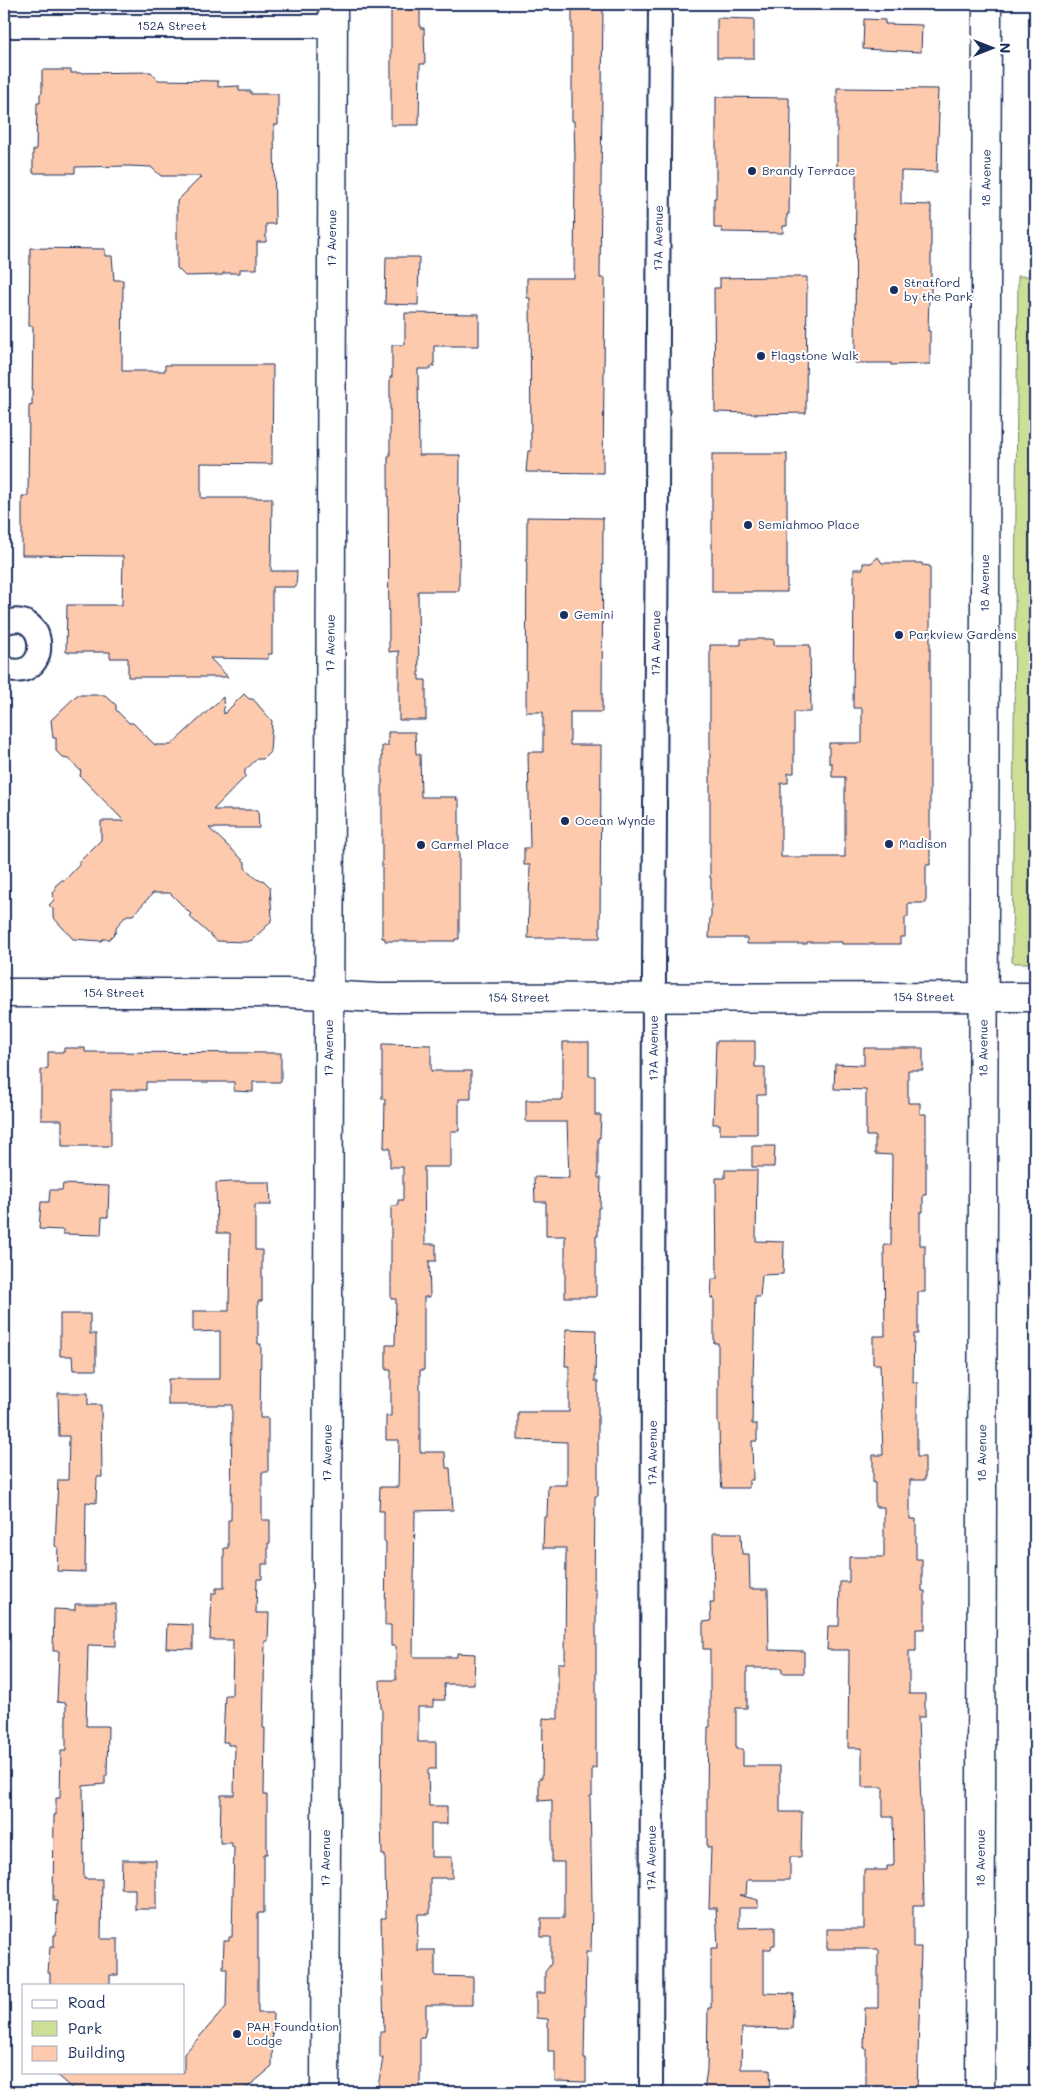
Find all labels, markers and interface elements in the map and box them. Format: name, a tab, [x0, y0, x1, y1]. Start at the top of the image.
street label: 152A Street	[137, 17, 207, 33]
north arrow	[966, 22, 1016, 72]
text: N	[996, 43, 1015, 53]
street label: 18 Avenue	[977, 149, 994, 207]
place label: Brandy Terrace	[762, 162, 855, 178]
marker: Brandy Terrace	[746, 165, 758, 177]
street label: 17A Avenue	[649, 205, 666, 271]
street label: 17 Avenue	[323, 209, 339, 267]
place label: Stratford by the Park	[904, 274, 972, 304]
marker: Stratford by the Park	[888, 284, 900, 296]
place label: Flagstone Walk	[771, 347, 859, 363]
marker: Flagstone Walk	[755, 350, 767, 362]
place label: Semiahmoo Place	[758, 516, 860, 532]
marker: Semiahmoo Place	[742, 519, 754, 531]
street label: 18 Avenue	[976, 554, 992, 612]
place label: Gemini	[574, 606, 614, 622]
marker: Gemini	[558, 609, 570, 621]
street label: 17A Avenue	[647, 610, 663, 676]
street label: 17 Avenue	[321, 614, 338, 672]
place label: Parkview Gardens	[909, 626, 1017, 642]
marker: Parkview Gardens	[893, 629, 905, 641]
place label: Ocean Wynde	[575, 812, 655, 828]
marker: Ocean Wynde	[559, 815, 571, 827]
place label: Madison	[899, 835, 947, 851]
place label: Carmel Place	[431, 836, 509, 852]
marker: Madison	[883, 838, 895, 850]
marker: Carmel Place	[415, 839, 427, 851]
street label: 154 Street	[83, 984, 145, 1000]
street label: 154 Street	[893, 988, 955, 1004]
street label: 154 Street	[488, 989, 550, 1005]
street label: 17A Avenue	[645, 1015, 661, 1081]
street label: 17 Avenue	[320, 1019, 336, 1077]
street label: 18 Avenue	[974, 1019, 991, 1077]
street label: 17A Avenue	[644, 1420, 660, 1486]
street label: 17 Avenue	[318, 1424, 335, 1482]
street label: 18 Avenue	[973, 1424, 989, 1482]
street label: 17A Avenue	[643, 1825, 659, 1891]
street label: 17 Avenue	[317, 1829, 333, 1887]
street label: 18 Avenue	[972, 1829, 988, 1887]
legend	[22, 1984, 185, 2074]
text: Road	[68, 1992, 105, 2012]
text: Park	[68, 2018, 102, 2038]
place label: PAH Foundation Lodge	[247, 2018, 339, 2048]
marker: PAH Foundation Lodge	[231, 2028, 243, 2040]
text: Building	[68, 2042, 125, 2062]

